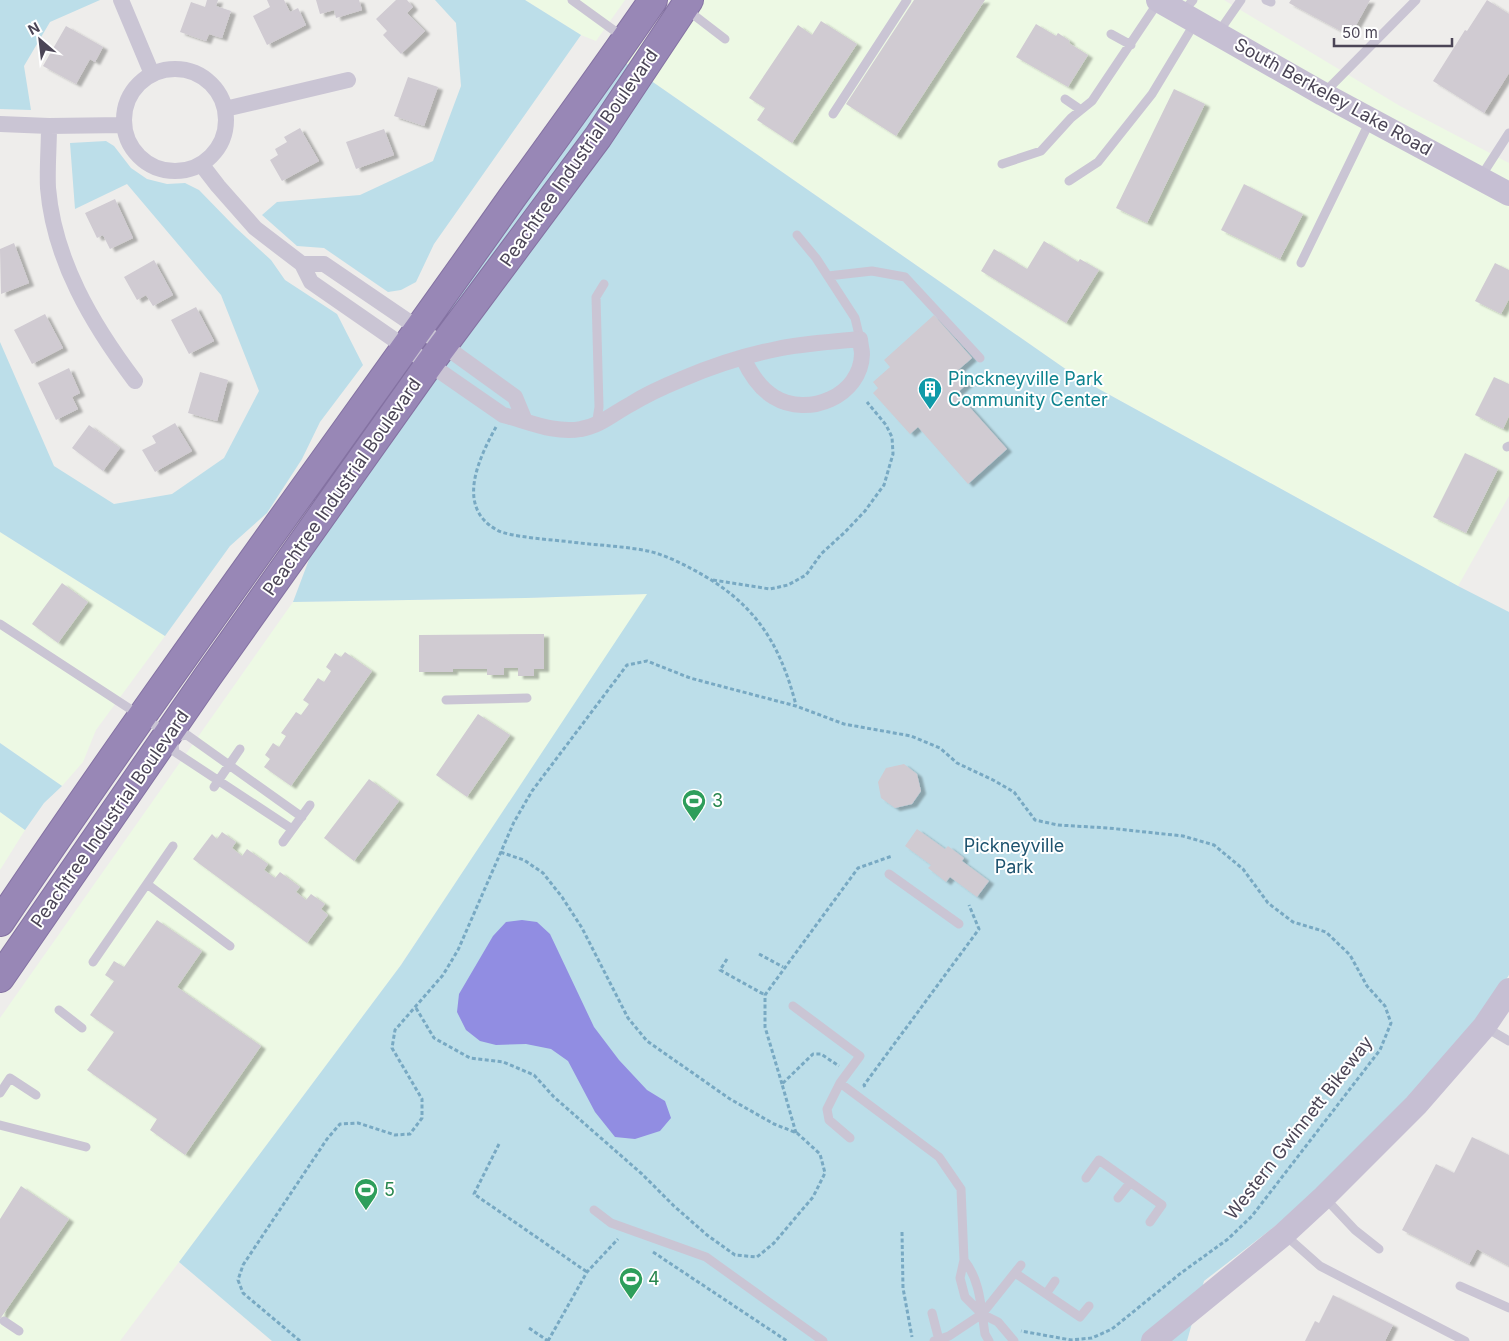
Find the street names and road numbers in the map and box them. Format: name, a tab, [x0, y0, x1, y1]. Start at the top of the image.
street label: South Berkeley Lake Road	[1231, 33, 1436, 160]
street label: Peachtree Industrial Boulevard	[495, 45, 662, 270]
street label: Peachtree Industrial Boulevard	[258, 374, 425, 599]
street label: Peachtree Industrial Boulevard	[26, 706, 193, 931]
street label: Western Gwinnett Bikeway	[1220, 1032, 1377, 1224]

